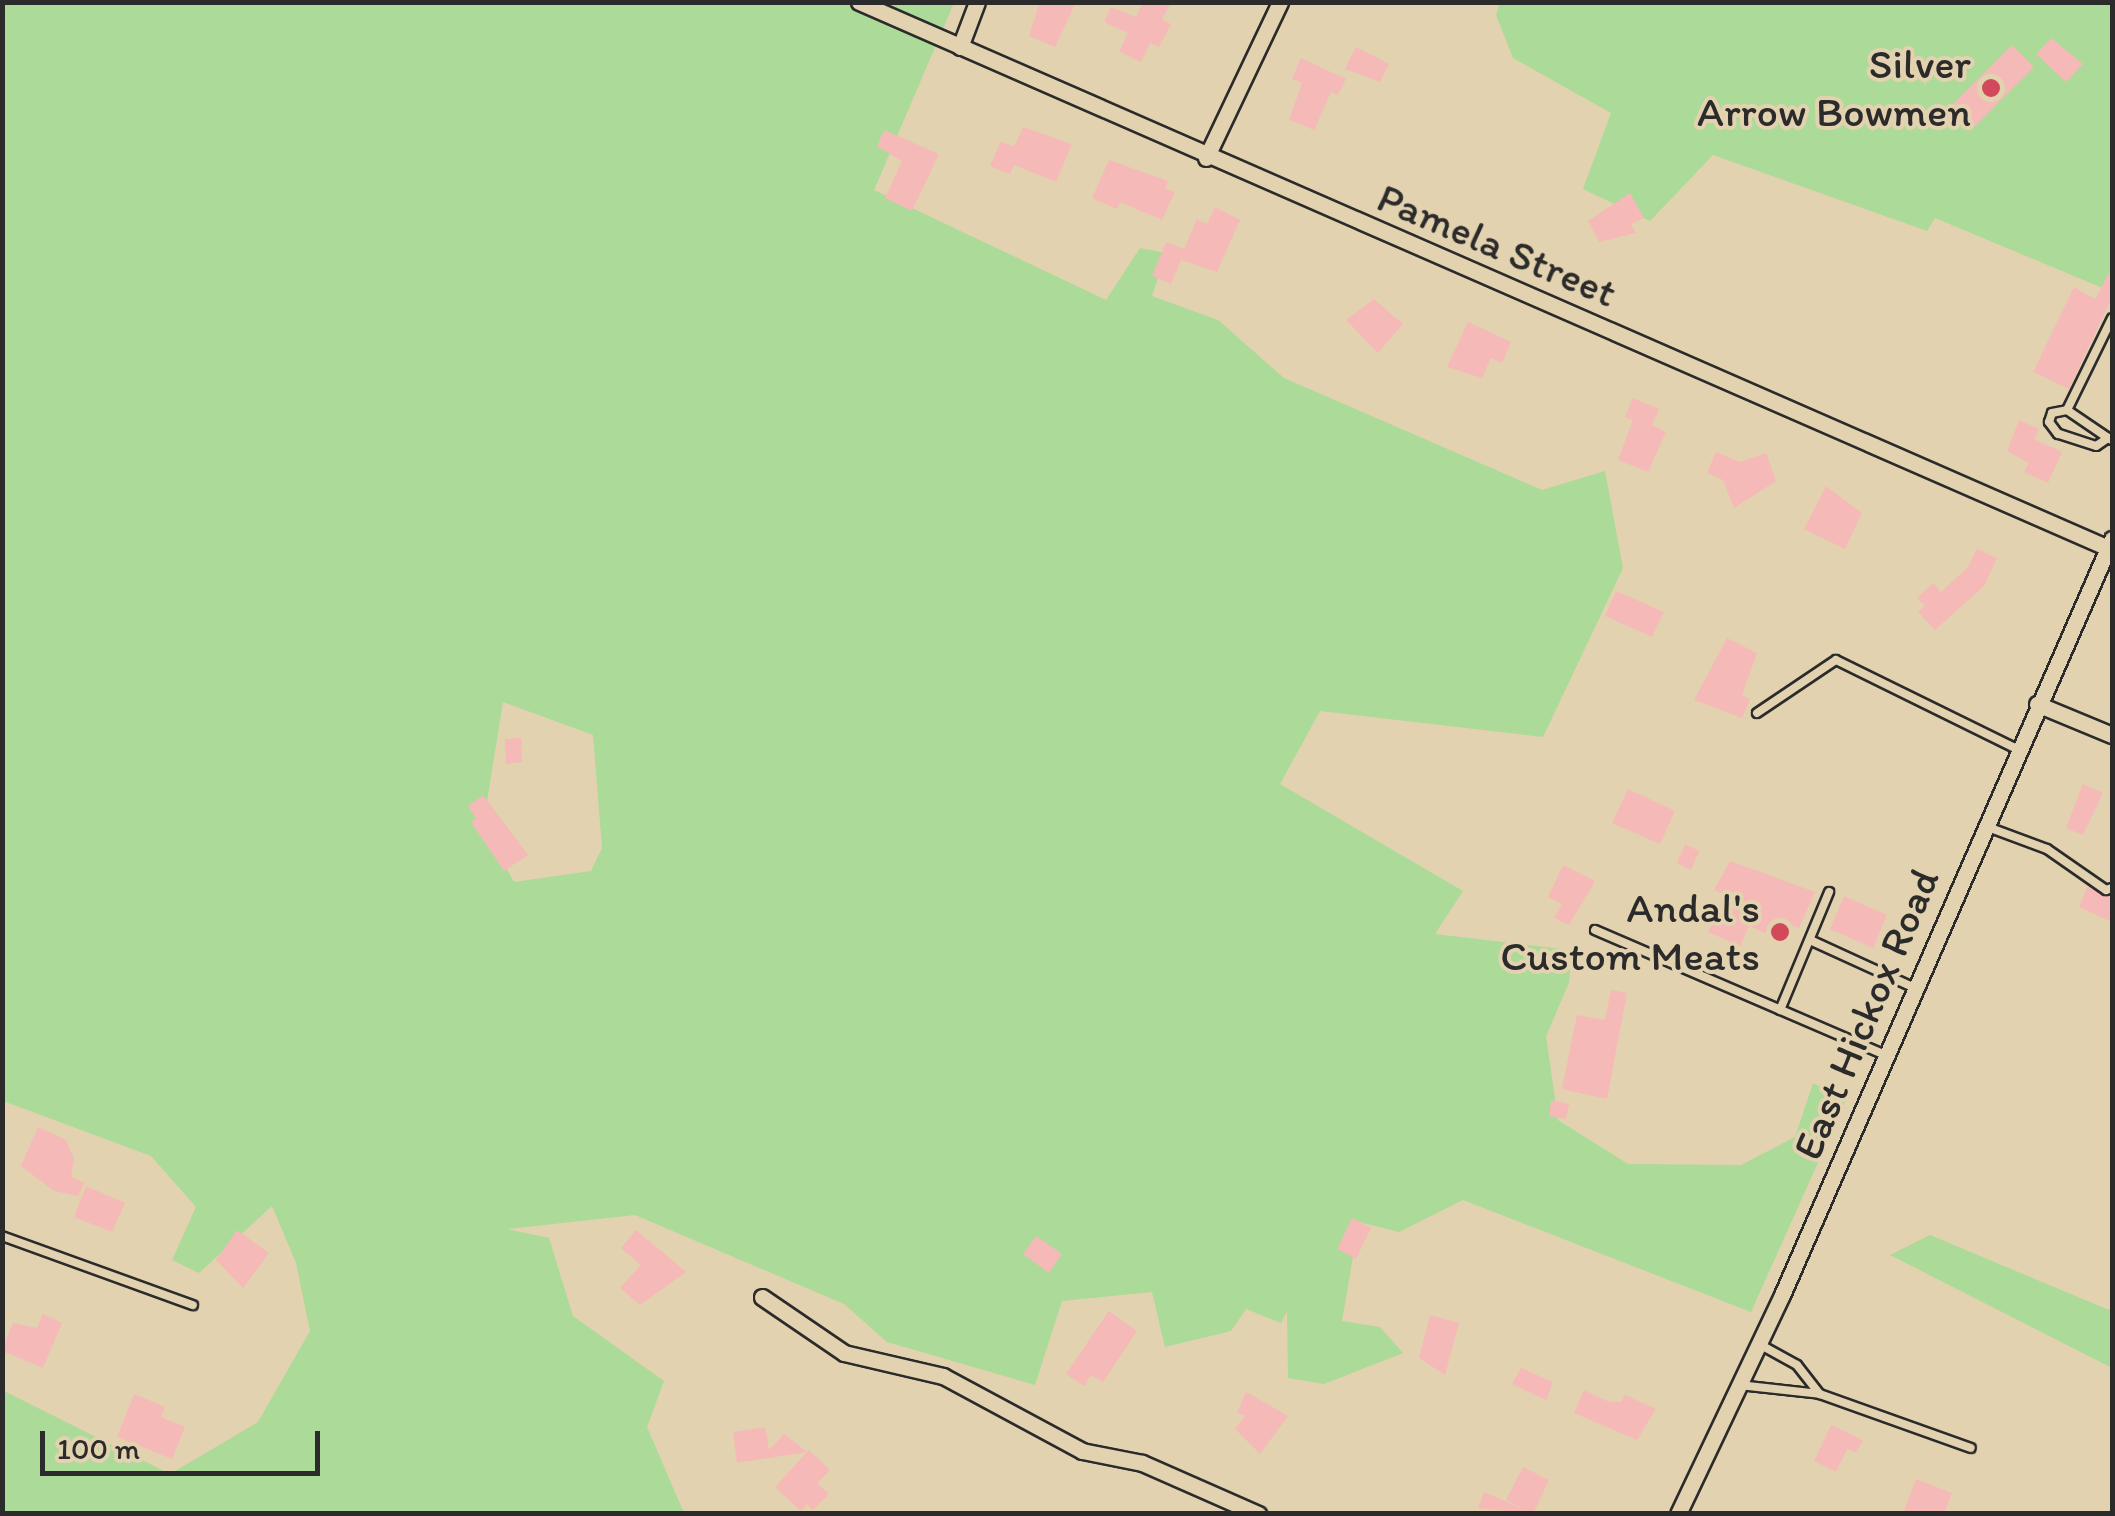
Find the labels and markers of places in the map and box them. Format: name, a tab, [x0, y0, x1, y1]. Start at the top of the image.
place label: Silver Arrow Bowmen	[1697, 39, 1971, 138]
marker: Silver Arrow Bowmen	[1980, 77, 2002, 99]
place label: Andal's Custom Meats	[1501, 883, 1760, 981]
marker: Andal's Custom Meats	[1769, 921, 1791, 943]

